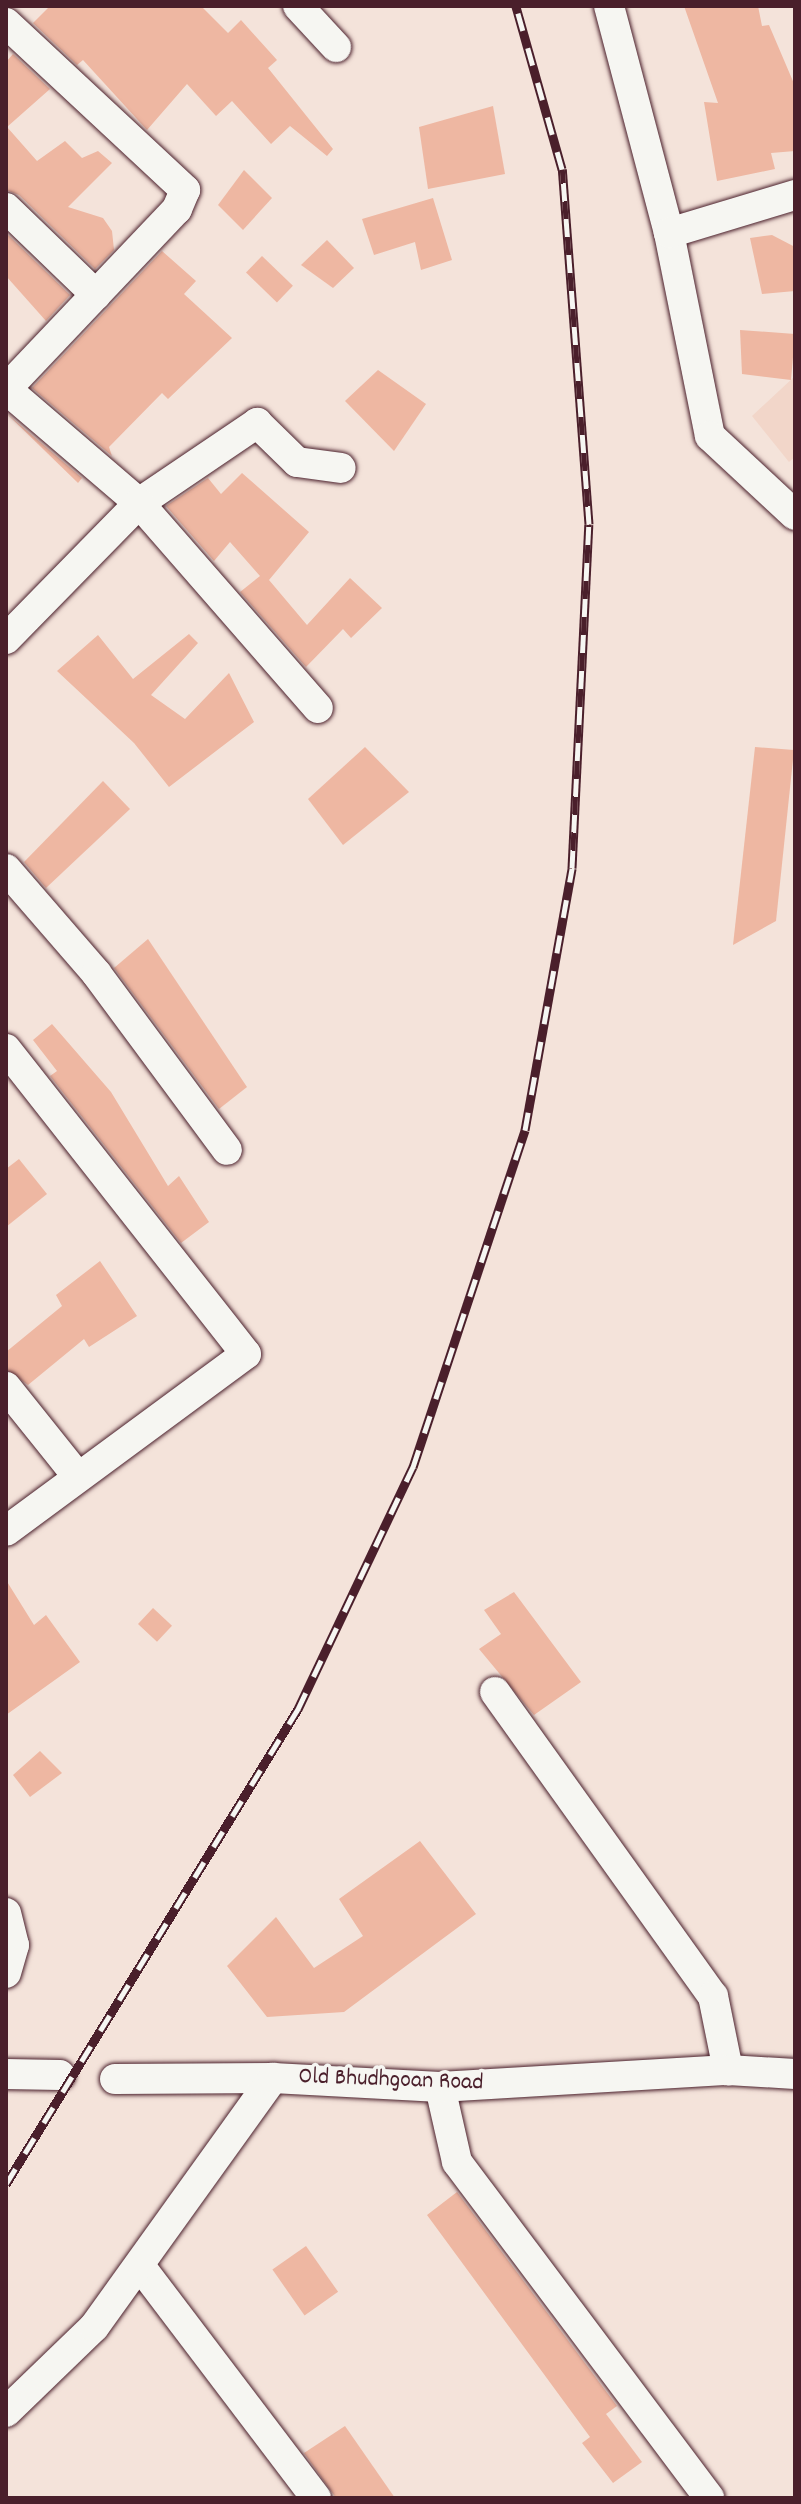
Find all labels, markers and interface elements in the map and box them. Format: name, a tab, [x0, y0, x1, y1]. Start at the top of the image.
street label: Old Bhudhgoan Road	[298, 2063, 484, 2099]

